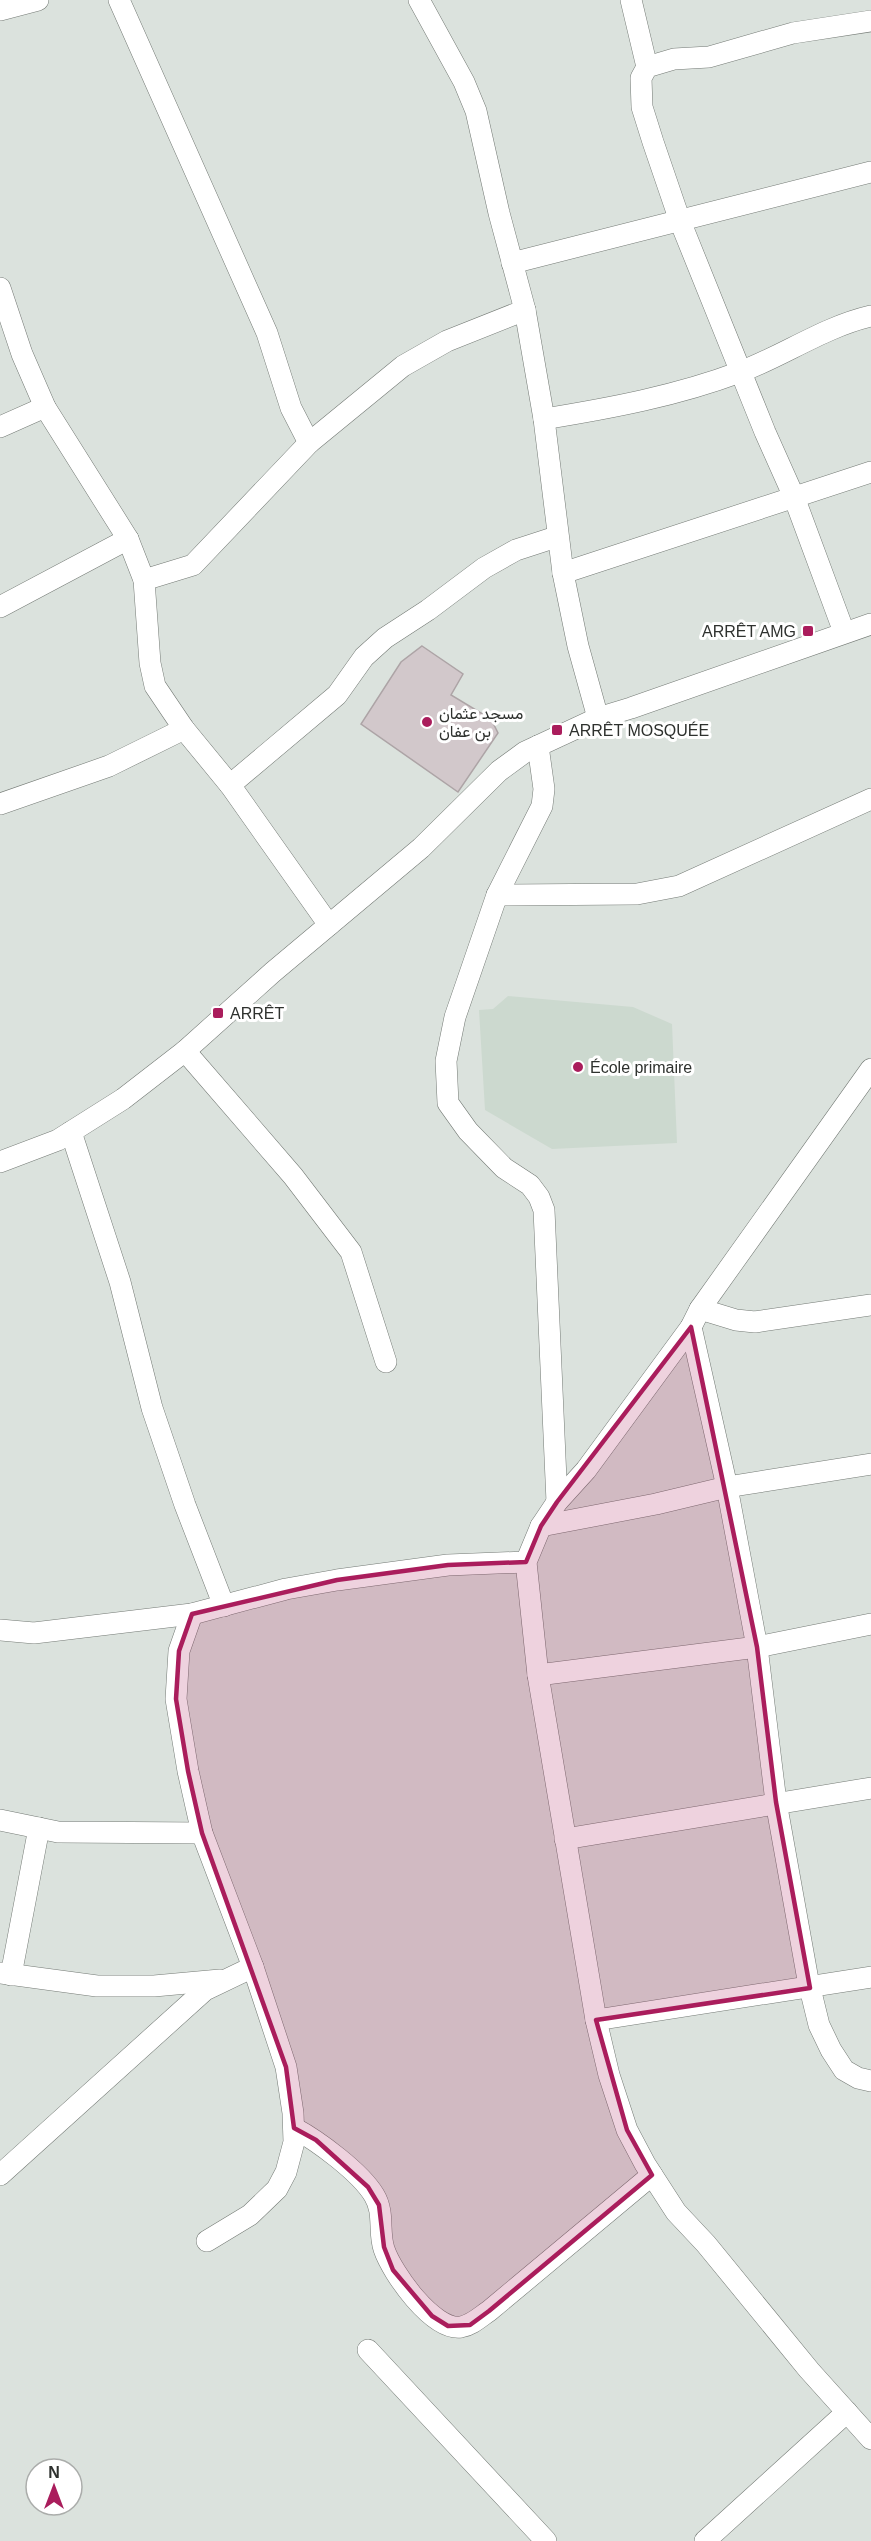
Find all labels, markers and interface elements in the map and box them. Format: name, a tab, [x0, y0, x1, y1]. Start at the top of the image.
place label: ARRÊT AMG	[702, 622, 796, 640]
marker: ARRÊT AMG	[801, 624, 815, 638]
place label: مسجد عثمان بن عفان	[439, 705, 523, 742]
marker: مسجد عثمان بن عفان	[420, 715, 434, 729]
place label: ARRÊT MOSQUÉE	[569, 721, 709, 739]
marker: ARRÊT MOSQUÉE	[550, 723, 564, 737]
place label: ARRÊT	[230, 1004, 284, 1022]
marker: ARRÊT	[211, 1006, 225, 1020]
place label: École primaire	[590, 1058, 692, 1076]
marker: École primaire	[571, 1060, 585, 1074]
north arrow	[24, 2457, 84, 2517]
text: N	[48, 2464, 60, 2481]

